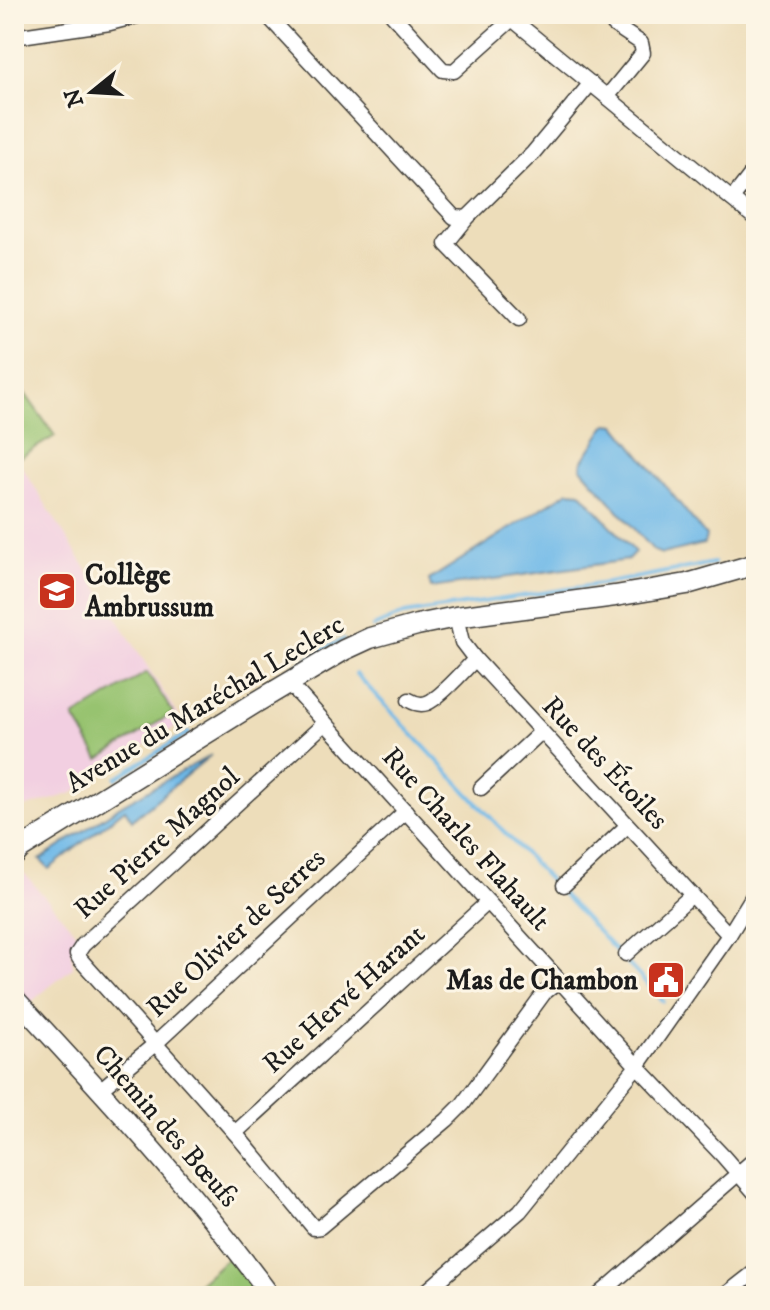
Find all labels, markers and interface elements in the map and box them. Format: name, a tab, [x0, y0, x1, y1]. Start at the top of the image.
north arrow	[52, 52, 132, 132]
text: N	[59, 85, 90, 110]
place label: Collège Ambrussum	[84, 558, 214, 625]
school or university icon: Collège Ambrussum	[36, 570, 78, 612]
street label: Avenue du Maréchal Leclerc	[59, 607, 351, 801]
street label: Rue des Étoiles	[534, 689, 676, 837]
street label: Rue Charles Flahault	[374, 740, 558, 938]
street label: Rue Pierre Magnol	[67, 759, 247, 927]
street label: Rue Olivier de Serres	[139, 841, 333, 1025]
street label: Rue Hervé Harant	[256, 917, 432, 1081]
public building icon: Mas de Chambon	[645, 959, 687, 1001]
place label: Mas de Chambon	[446, 963, 638, 998]
street label: Chemin des Bœufs	[86, 1037, 246, 1215]

